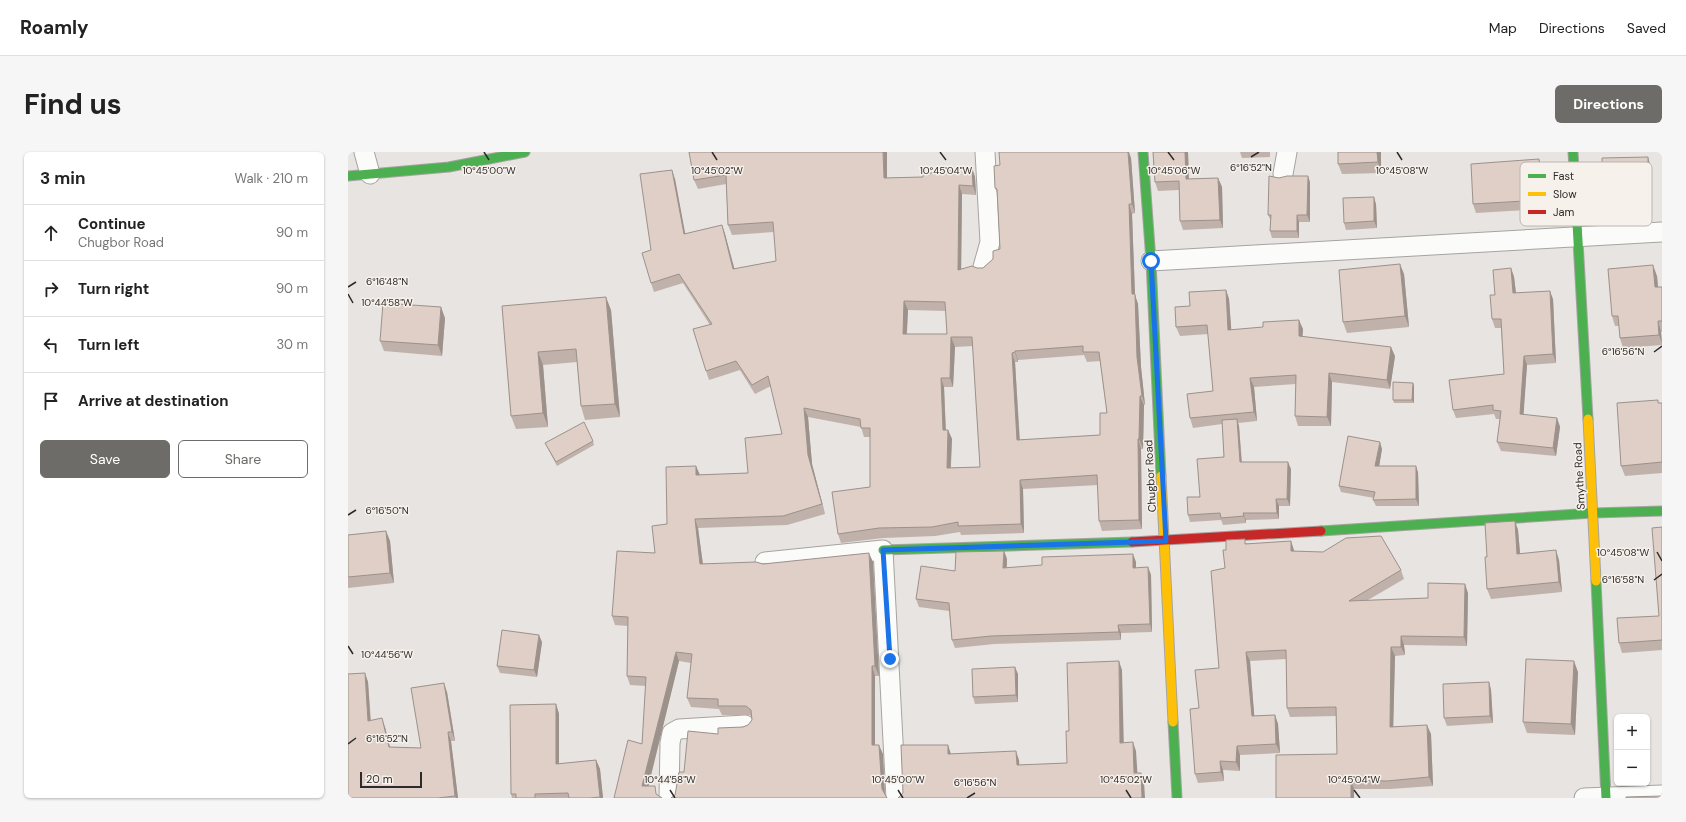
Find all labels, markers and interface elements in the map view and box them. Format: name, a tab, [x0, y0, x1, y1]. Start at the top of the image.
text: Roamly	[20, 15, 89, 40]
text: Map	[1489, 19, 1517, 37]
text: Directions	[1539, 19, 1605, 37]
text: Saved	[1627, 19, 1666, 37]
button: Directions	[1555, 85, 1662, 123]
text: Find us	[24, 86, 122, 123]
text: 6°16'52"N	[1230, 161, 1272, 174]
legend	[1520, 162, 1652, 226]
text: 10°45'00"W	[462, 164, 516, 177]
text: 10°45'02"W	[691, 164, 743, 177]
text: 10°45'04"W	[920, 164, 973, 177]
text: 10°45'06"W	[1148, 164, 1201, 177]
text: 10°45'08"W	[1376, 164, 1429, 177]
text: 3 min	[40, 167, 85, 189]
text: Fast	[1553, 169, 1574, 183]
text: Walk · 210 m	[235, 170, 308, 187]
text: Slow	[1553, 187, 1577, 201]
text: Jam	[1553, 205, 1574, 219]
text: Continue	[78, 214, 146, 234]
icon: ahead	[40, 222, 62, 244]
text: 90 m	[276, 224, 308, 241]
text: Chugbor Road	[78, 234, 164, 251]
route start	[1142, 252, 1160, 270]
text: 6°16'48"N	[366, 275, 408, 288]
icon: right	[40, 278, 62, 300]
text: Turn right	[78, 279, 149, 299]
text: 90 m	[276, 280, 308, 297]
text: 10°44'58"W	[361, 296, 413, 309]
icon: left	[40, 334, 62, 356]
text: Turn left	[78, 335, 139, 355]
text: 30 m	[276, 336, 308, 353]
text: 6°16'56"N	[1602, 345, 1644, 358]
icon: arrive	[40, 390, 62, 412]
text: Arrive at destination	[78, 391, 229, 411]
street label: Chugbor Road	[1141, 439, 1159, 513]
button: Save	[40, 440, 170, 478]
button: Share	[178, 440, 308, 478]
street label: Smythe Road	[1570, 442, 1588, 510]
text: 6°16'50"N	[365, 504, 409, 517]
text: 10°45'08"W	[1597, 546, 1650, 559]
text: 6°16'58"N	[1602, 573, 1644, 586]
text: 10°44'56"W	[361, 648, 413, 661]
route end	[881, 650, 899, 668]
map controls	[1614, 714, 1650, 786]
button: +	[1614, 714, 1650, 750]
text: 6°16'52"N	[366, 732, 408, 745]
button: −	[1614, 750, 1650, 786]
scale bar	[360, 770, 422, 789]
text: 20 m	[366, 772, 392, 786]
text: 10°44'58"W	[644, 773, 696, 786]
text: 10°45'00"W	[871, 773, 925, 786]
text: 10°45'02"W	[1100, 773, 1152, 786]
text: 10°45'04"W	[1328, 773, 1381, 786]
text: 6°16'56"N	[954, 776, 996, 789]

